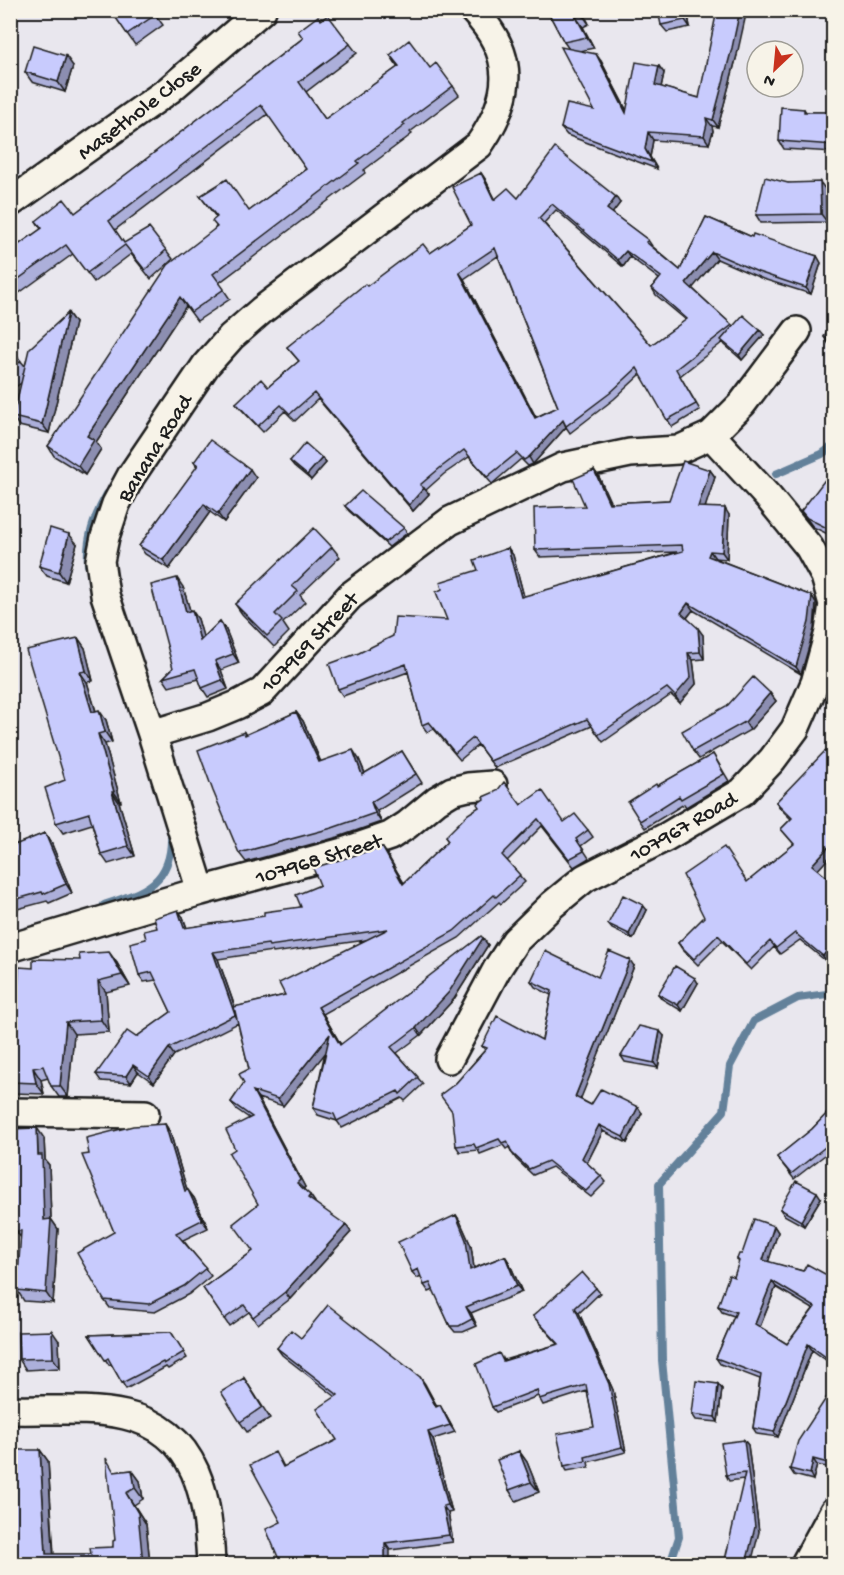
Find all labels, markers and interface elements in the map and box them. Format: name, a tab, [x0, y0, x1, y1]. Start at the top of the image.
north arrow	[745, 39, 805, 99]
street label: Masethole Close	[73, 57, 208, 167]
text: N	[761, 68, 779, 90]
street label: Banana Road	[112, 389, 201, 509]
street label: 107969 Street	[256, 587, 367, 700]
street label: 107967 Road	[625, 786, 744, 870]
street label: 107968 Street	[252, 829, 387, 893]

